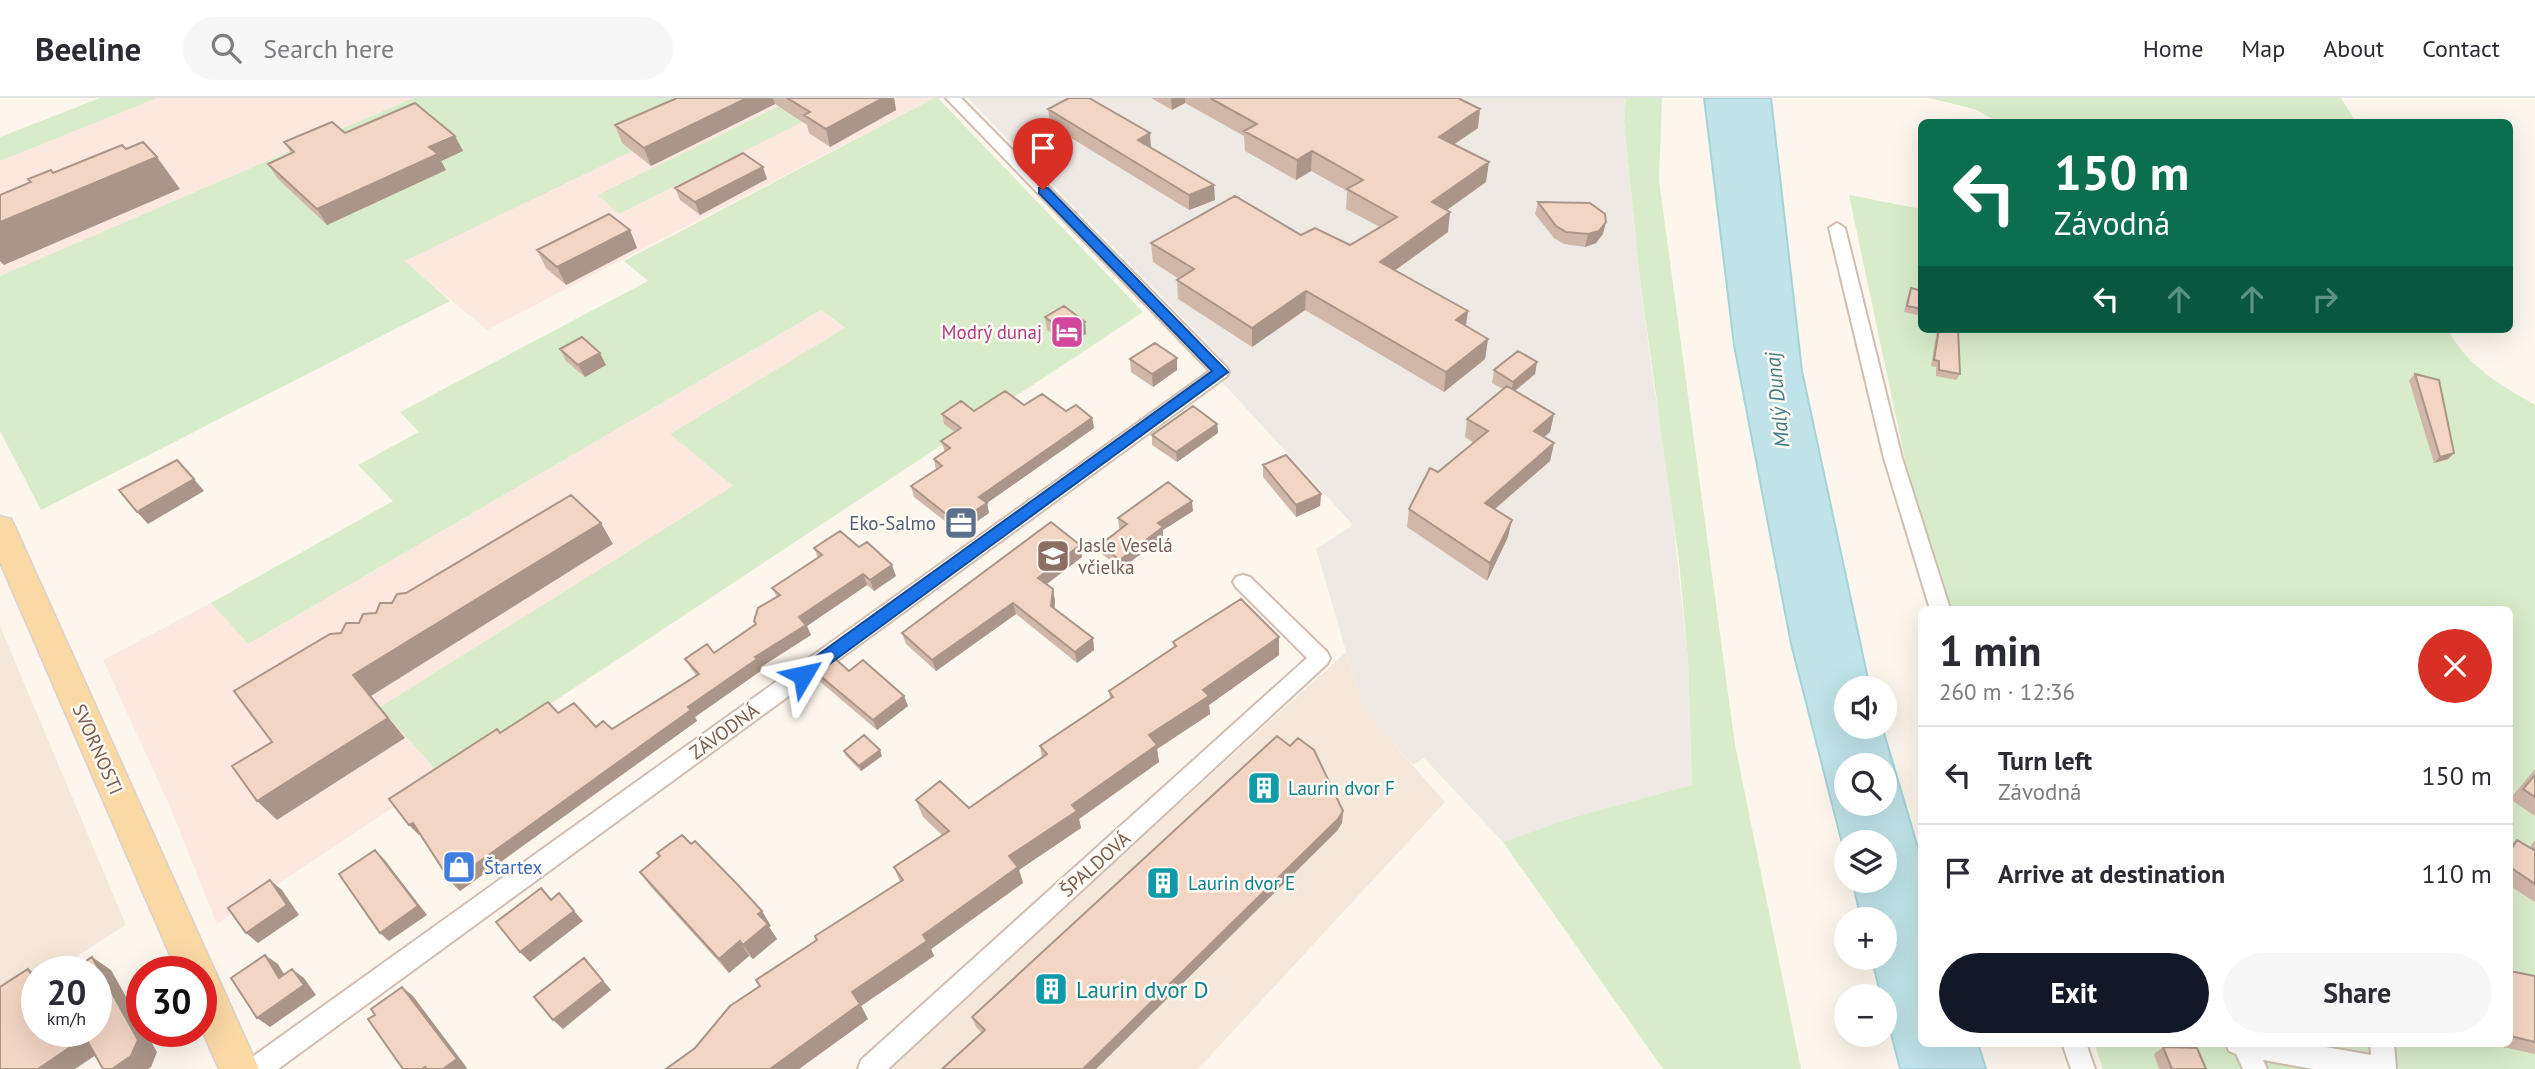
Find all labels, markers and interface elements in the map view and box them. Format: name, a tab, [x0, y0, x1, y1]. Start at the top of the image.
search box	[183, 17, 673, 80]
text: Beeline	[35, 27, 141, 70]
icon: search	[207, 29, 245, 67]
text: Search here	[263, 32, 394, 65]
text: Home	[2143, 33, 2203, 64]
text: Map	[2241, 33, 2285, 64]
text: About	[2323, 33, 2384, 64]
text: Contact	[2422, 33, 2500, 64]
pin	[1013, 118, 1073, 190]
icon: arrive	[1024, 129, 1062, 167]
text: 150 m	[2054, 140, 2189, 204]
icon: left	[1939, 147, 2030, 238]
text: Závodná	[2054, 202, 2170, 244]
icon: left	[2087, 280, 2125, 318]
icon: ahead	[2160, 280, 2198, 318]
icon: ahead	[2233, 280, 2271, 318]
icon: right	[2306, 280, 2344, 318]
hotel icon: Modrý dunaj	[1048, 313, 1086, 351]
place label: Modrý dunaj	[942, 320, 1042, 344]
water label: Malý Dunaj	[1758, 350, 1795, 449]
office icon: Eko-Salmo	[942, 504, 980, 542]
place label: Eko-Salmo	[849, 511, 936, 535]
place label: Jasle Veselá včielka	[1077, 533, 1173, 579]
school or university icon: Jasle Veselá včielka	[1034, 537, 1072, 575]
text: 1 min	[1939, 623, 2041, 678]
button: close	[2418, 629, 2492, 703]
position arrow	[766, 638, 840, 712]
map controls	[1834, 676, 1897, 1047]
button: sound	[1834, 676, 1897, 739]
text: 260 m · 12:36	[1939, 677, 2075, 706]
street label: ZÁVODNÁ	[685, 698, 763, 764]
street label: SVORNOSTI	[67, 700, 129, 798]
text: Turn left	[1998, 744, 2092, 777]
button: search	[1834, 753, 1897, 816]
icon: left	[1939, 756, 1977, 794]
text: 150 m	[2421, 759, 2492, 792]
building icon: Laurin dvor F	[1245, 769, 1283, 807]
place label: Laurin dvor F	[1288, 776, 1395, 800]
text: Závodná	[1998, 777, 2081, 806]
street label: ŠPALDOVÁ	[1055, 826, 1135, 902]
button: layers	[1834, 830, 1897, 893]
shop icon: Štartex	[440, 848, 478, 886]
icon: arrive	[1939, 854, 1977, 892]
place label: Štartex	[484, 855, 542, 879]
text: Arrive at destination	[1998, 857, 2225, 890]
text: 110 m	[2421, 857, 2492, 890]
building icon: Laurin dvor E	[1144, 864, 1182, 902]
place label: Laurin dvor E	[1188, 871, 1295, 895]
button: +	[1834, 907, 1897, 970]
button: Exit	[1939, 953, 2209, 1033]
button: Share	[2223, 953, 2492, 1033]
speed limit sign: 30	[126, 956, 217, 1047]
text: 20	[47, 969, 86, 1015]
building icon: Laurin dvor D	[1032, 970, 1070, 1008]
place label: Laurin dvor D	[1076, 975, 1208, 1004]
button: −	[1834, 984, 1897, 1047]
text: km/h	[47, 1007, 86, 1030]

